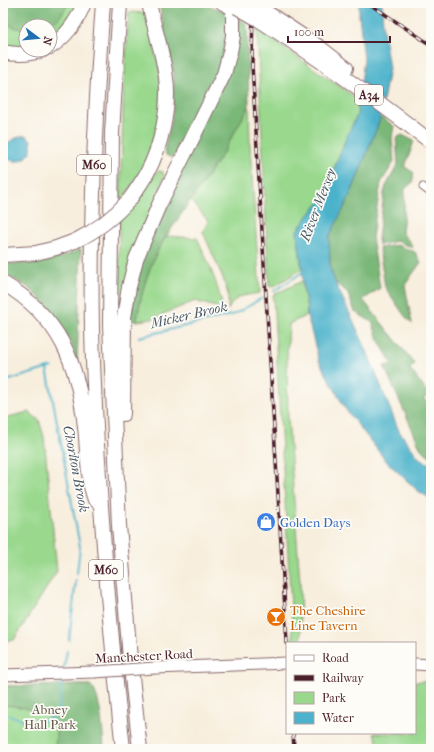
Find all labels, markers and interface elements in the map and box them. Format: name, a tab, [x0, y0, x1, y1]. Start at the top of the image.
north arrow	[18, 18, 58, 58]
scale bar	[288, 18, 390, 44]
text: 100 m	[294, 25, 324, 39]
text: N	[40, 35, 55, 47]
road number: A34	[355, 85, 383, 105]
road number: M60	[77, 155, 111, 175]
water label: River Mersey	[296, 165, 340, 245]
water label: Micker Brook	[148, 298, 229, 332]
water label: Chorlton Brook	[59, 424, 93, 514]
shop icon: Golden Days	[255, 511, 277, 533]
place label: Golden Days	[280, 515, 351, 530]
road number: M60	[89, 560, 123, 580]
place label: The Cheshire Line Tavern	[290, 603, 366, 633]
bar icon: The Cheshire Line Tavern	[265, 606, 287, 628]
legend	[286, 642, 416, 734]
street label: Manchester Road	[95, 646, 194, 666]
text: Road	[322, 651, 349, 665]
text: Railway	[322, 671, 364, 685]
text: Park	[322, 691, 347, 705]
park label: Abney Hall Park	[24, 702, 76, 732]
text: Water	[321, 711, 355, 725]

